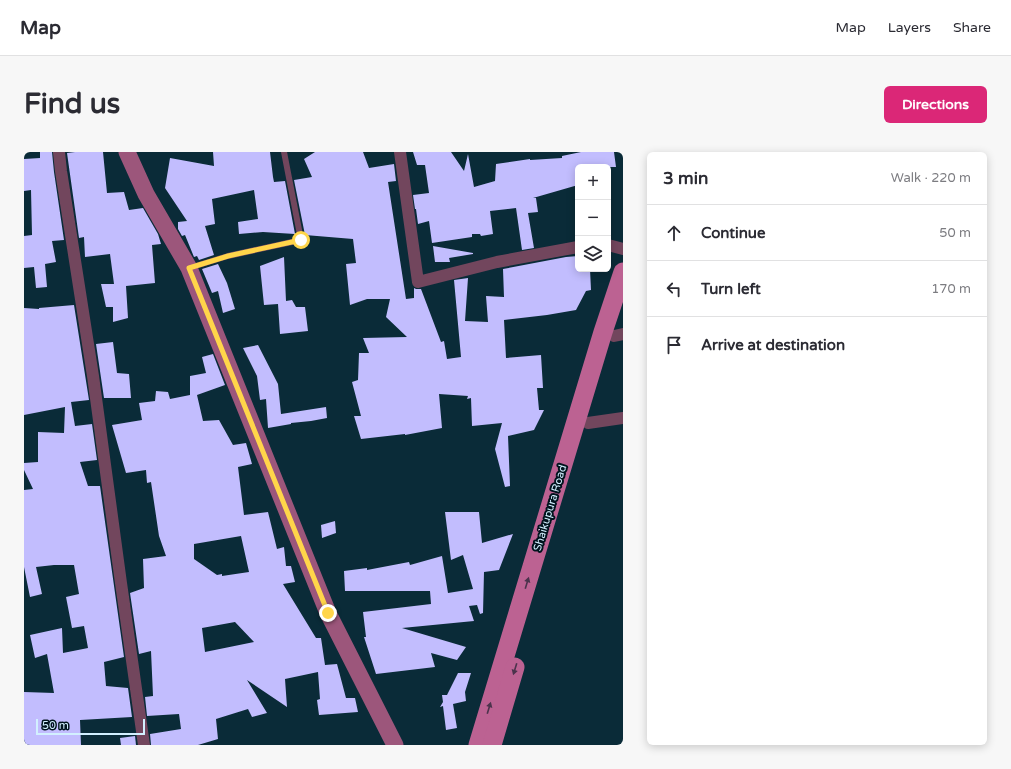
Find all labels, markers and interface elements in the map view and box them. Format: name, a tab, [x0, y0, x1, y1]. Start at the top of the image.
text: Map	[20, 17, 61, 39]
text: Map	[836, 19, 866, 36]
text: Layers	[888, 19, 931, 36]
text: Share	[953, 19, 991, 36]
button: Directions	[884, 86, 987, 123]
text: Find us	[24, 87, 120, 121]
map controls	[575, 164, 611, 272]
button: +	[575, 164, 611, 200]
text: 3 min	[663, 168, 708, 189]
text: Walk · 220 m	[891, 170, 971, 186]
button: −	[575, 200, 611, 236]
icon: ahead	[663, 222, 685, 244]
text: Continue	[701, 224, 765, 242]
text: 50 m	[939, 225, 971, 241]
route start	[292, 231, 310, 249]
button: layers	[575, 236, 611, 272]
icon: left	[663, 278, 685, 300]
text: Turn left	[701, 280, 761, 298]
text: 170 m	[931, 281, 971, 297]
icon: arrive	[663, 334, 685, 356]
text: Arrive at destination	[701, 336, 845, 354]
street label: Shaikupura Road	[531, 463, 569, 553]
one-way arrow	[524, 577, 530, 589]
route end	[319, 604, 337, 622]
one-way arrow	[512, 663, 518, 675]
one-way arrow	[486, 701, 492, 713]
scale bar	[36, 717, 145, 736]
text: 50 m	[42, 719, 69, 732]

